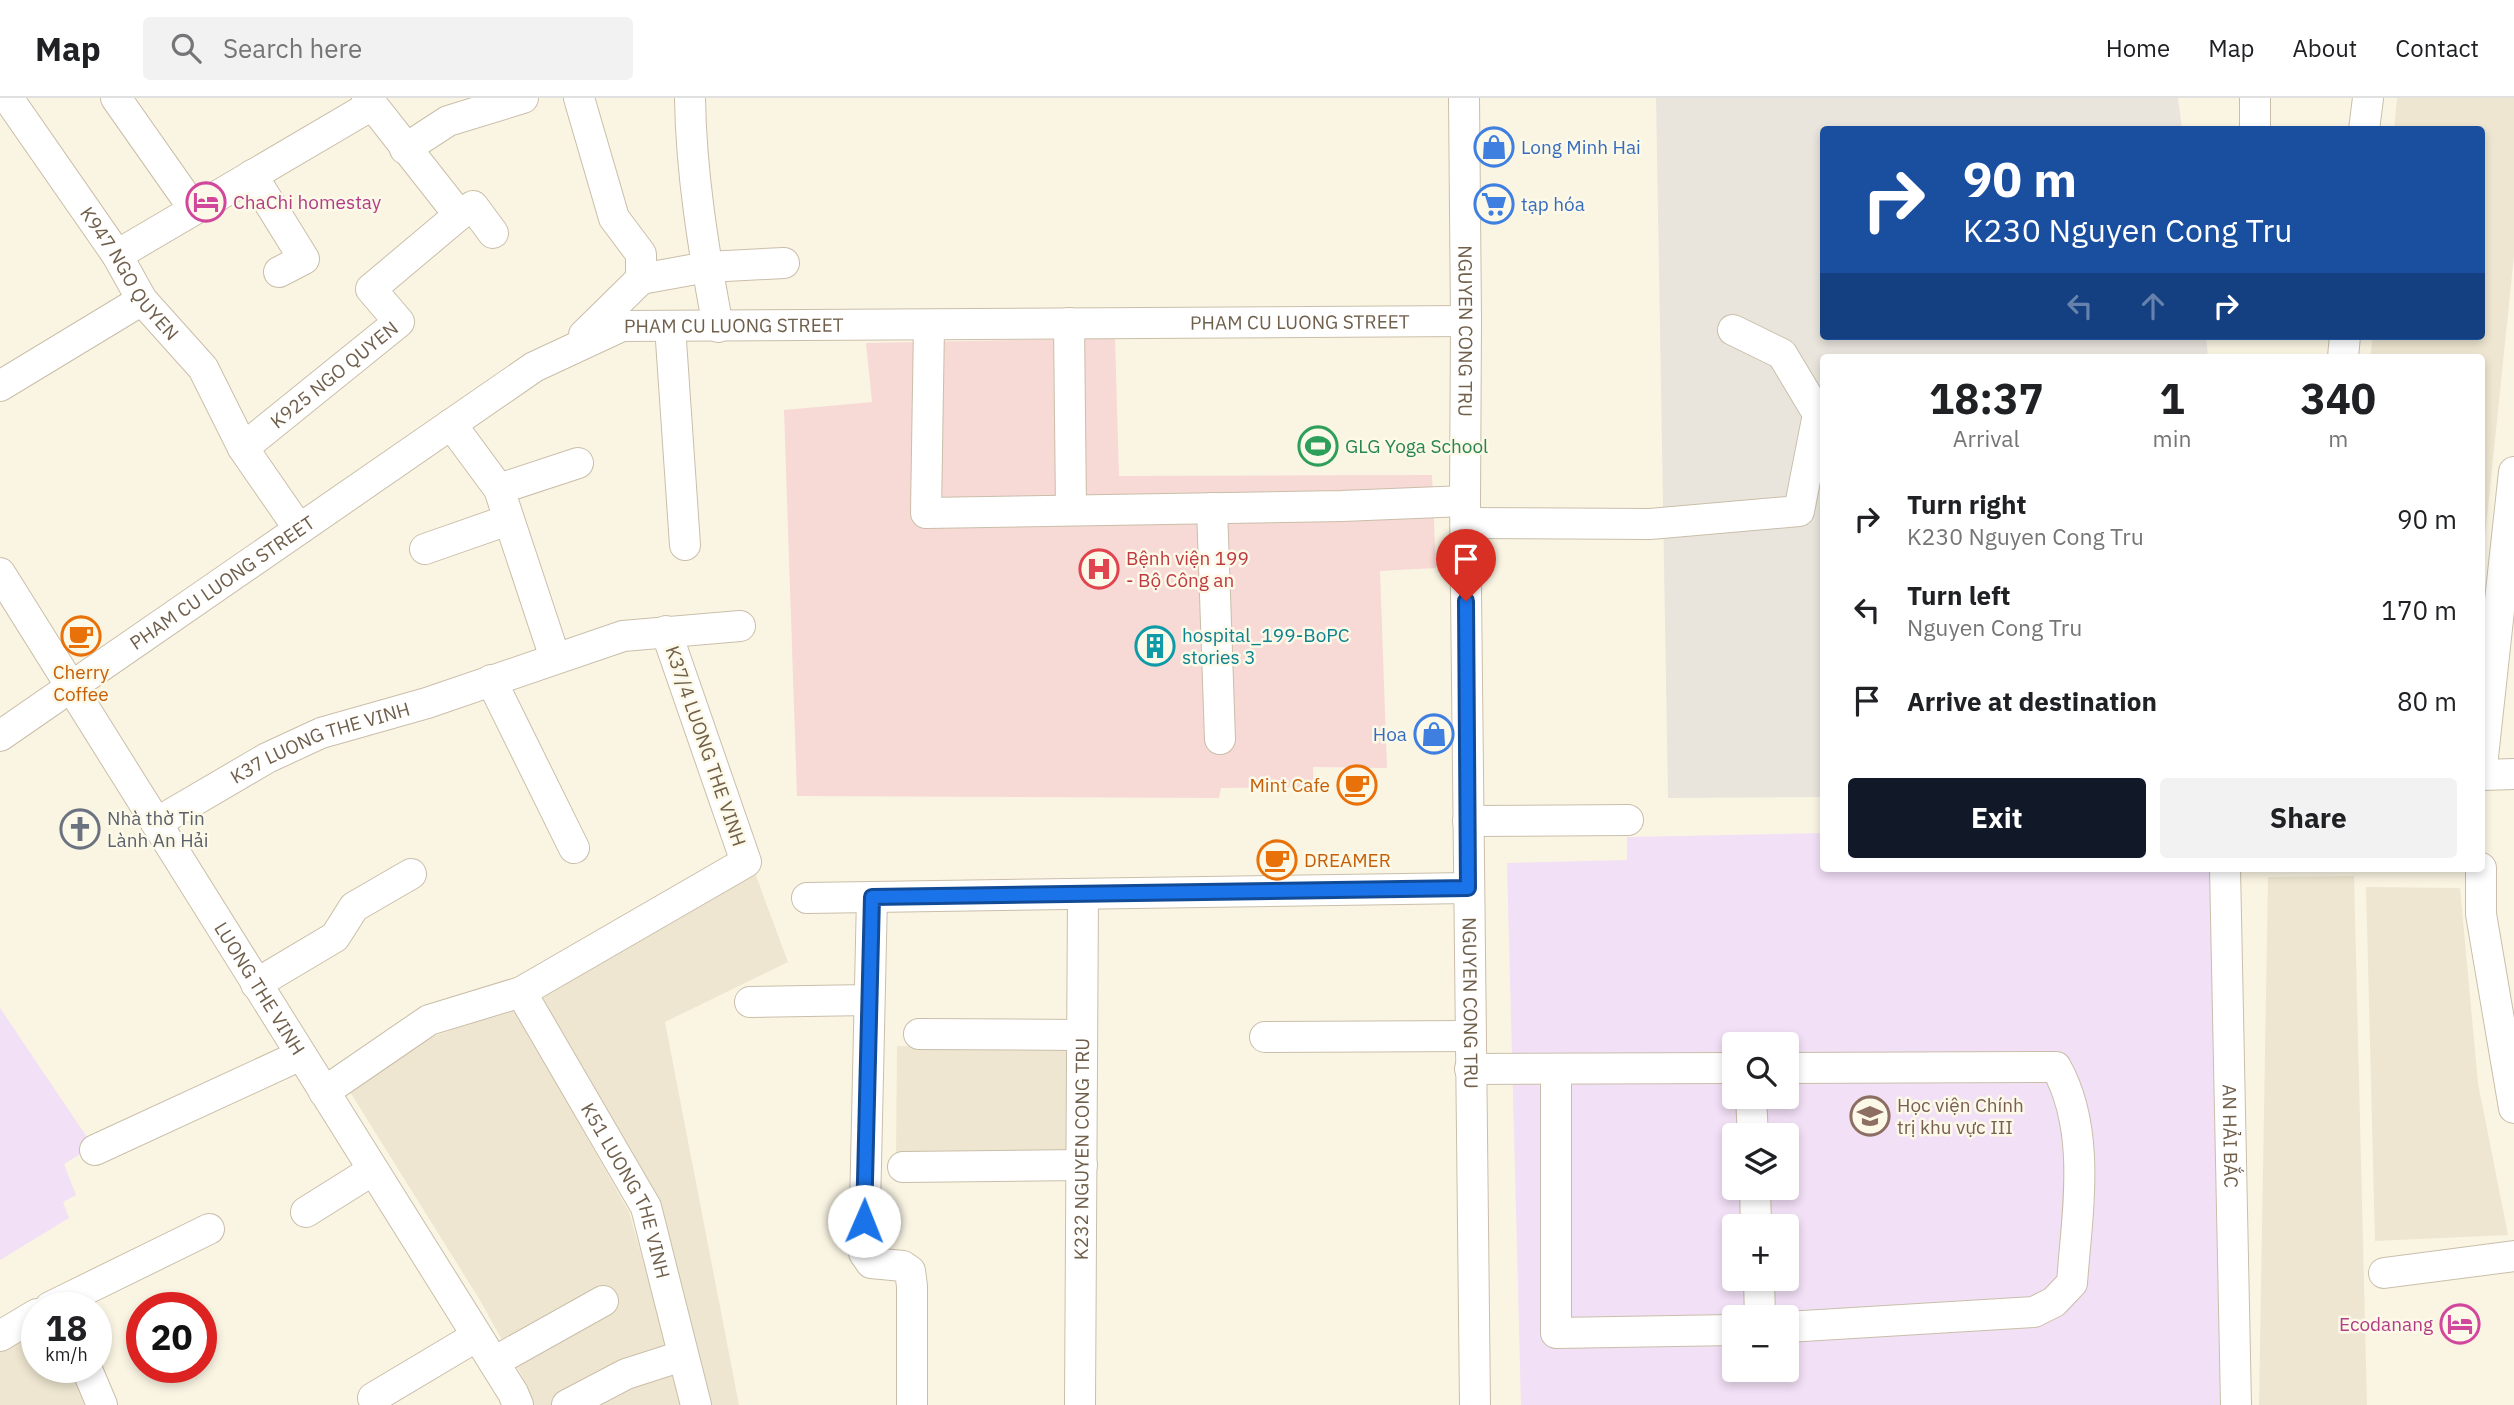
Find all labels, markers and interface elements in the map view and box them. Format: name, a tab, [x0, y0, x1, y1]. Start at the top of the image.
search box	[143, 17, 633, 80]
text: Map	[35, 27, 101, 70]
icon: search	[167, 29, 205, 67]
text: Search here	[223, 31, 362, 65]
text: Home	[2106, 32, 2170, 64]
text: Map	[2208, 32, 2254, 64]
text: About	[2292, 32, 2357, 64]
text: Contact	[2395, 32, 2479, 64]
shop icon: Long Minh Hai	[1473, 126, 1515, 168]
place label: Long Minh Hai	[1521, 135, 1641, 159]
text: 90 m	[1963, 147, 2077, 210]
icon: right	[1848, 154, 1939, 245]
hotel icon: ChaChi homestay	[185, 181, 227, 223]
supermarket icon: tạp hóa	[1473, 183, 1515, 225]
place label: ChaChi homestay	[233, 190, 382, 214]
place label: tạp hóa	[1521, 192, 1585, 216]
street label: K947 NGO QUYEN	[75, 202, 184, 345]
text: K230 Nguyen Cong Tru	[1963, 209, 2292, 251]
street label: NGUYEN CONG TRU	[1453, 245, 1478, 417]
icon: left	[2061, 287, 2099, 325]
icon: ahead	[2134, 287, 2172, 325]
icon: right	[2207, 287, 2245, 325]
street label: PHAM CU LUONG STREET	[1190, 309, 1410, 335]
street label: PHAM CU LUONG STREET	[624, 313, 844, 338]
street label: K925 NGO QUYEN	[265, 316, 403, 433]
text: 18:37	[1929, 371, 2044, 426]
text: 1	[2159, 371, 2185, 426]
text: 340	[2300, 371, 2376, 426]
text: Arrival	[1953, 423, 2020, 453]
text: min	[2153, 423, 2191, 453]
text: m	[2328, 423, 2348, 453]
sports icon: GLG Yoga School	[1297, 425, 1339, 467]
place label: GLG Yoga School	[1345, 434, 1488, 458]
text: Turn right	[1907, 487, 2026, 521]
icon: right	[1848, 500, 1886, 538]
text: 90 m	[2397, 502, 2457, 536]
street label: PHAM CU LUONG STREET	[125, 510, 319, 655]
text: K230 Nguyen Cong Tru	[1907, 521, 2144, 551]
pin	[1436, 529, 1496, 601]
icon: arrive	[1447, 540, 1485, 578]
place label: Bệnh viện 199 - Bộ Công an	[1126, 546, 1249, 592]
hospital icon: Bệnh viện 199 - Bộ Công an	[1078, 548, 1120, 590]
text: Turn left	[1907, 578, 2010, 612]
icon: left	[1848, 591, 1886, 629]
text: 170 m	[2381, 593, 2457, 627]
text: Nguyen Cong Tru	[1907, 612, 2082, 642]
cafe icon: Cherry Coffee	[60, 615, 102, 657]
place label: hospital_199-BoPC stories 3	[1182, 623, 1350, 669]
building icon: hospital_199-BoPC stories 3	[1134, 625, 1176, 667]
street label: K37/4 LUONG THE VINH	[660, 643, 752, 849]
place label: Cherry Coffee	[53, 660, 110, 706]
icon: arrive	[1848, 682, 1886, 720]
text: Arrive at destination	[1907, 684, 2157, 718]
text: 80 m	[2397, 684, 2457, 718]
street label: K37 LUONG THE VINH	[226, 696, 413, 789]
shop icon: Hoa	[1413, 713, 1455, 755]
place label: Hoa	[1373, 722, 1407, 746]
cafe icon: Mint Cafe	[1336, 764, 1378, 806]
place label: Mint Cafe	[1249, 773, 1330, 797]
button: Exit	[1848, 778, 2146, 858]
button: Share	[2160, 778, 2457, 858]
place label: Nhà thờ Tin Lành An Hải	[107, 806, 209, 852]
church icon: Nhà thờ Tin Lành An Hải	[59, 808, 101, 850]
cafe icon: DREAMER	[1256, 839, 1298, 881]
place label: DREAMER	[1304, 848, 1391, 872]
street label: LUONG THE VINH	[209, 917, 310, 1059]
street label: NGUYEN CONG TRU	[1458, 917, 1484, 1089]
map controls	[1722, 1032, 1799, 1382]
button: search	[1722, 1032, 1799, 1109]
street label: K232 NGUYEN CONG TRU	[1069, 1038, 1094, 1260]
street label: AN HẢI BẮC	[2217, 1084, 2244, 1188]
place label: Học viện Chính trị khu vực III	[1897, 1093, 2024, 1139]
school or university icon: Học viện Chính trị khu vực III	[1849, 1095, 1891, 1137]
street label: K51 LUONG THE VINH	[576, 1098, 676, 1281]
button: layers	[1722, 1123, 1799, 1200]
position arrow	[827, 1184, 901, 1258]
button: +	[1722, 1214, 1799, 1291]
speed limit sign: 20	[126, 1292, 217, 1383]
hotel icon: Ecodanang	[2439, 1303, 2481, 1345]
text: 18	[45, 1305, 88, 1351]
button: −	[1722, 1305, 1799, 1382]
place label: Ecodanang	[2339, 1312, 2433, 1336]
text: km/h	[45, 1343, 88, 1366]

